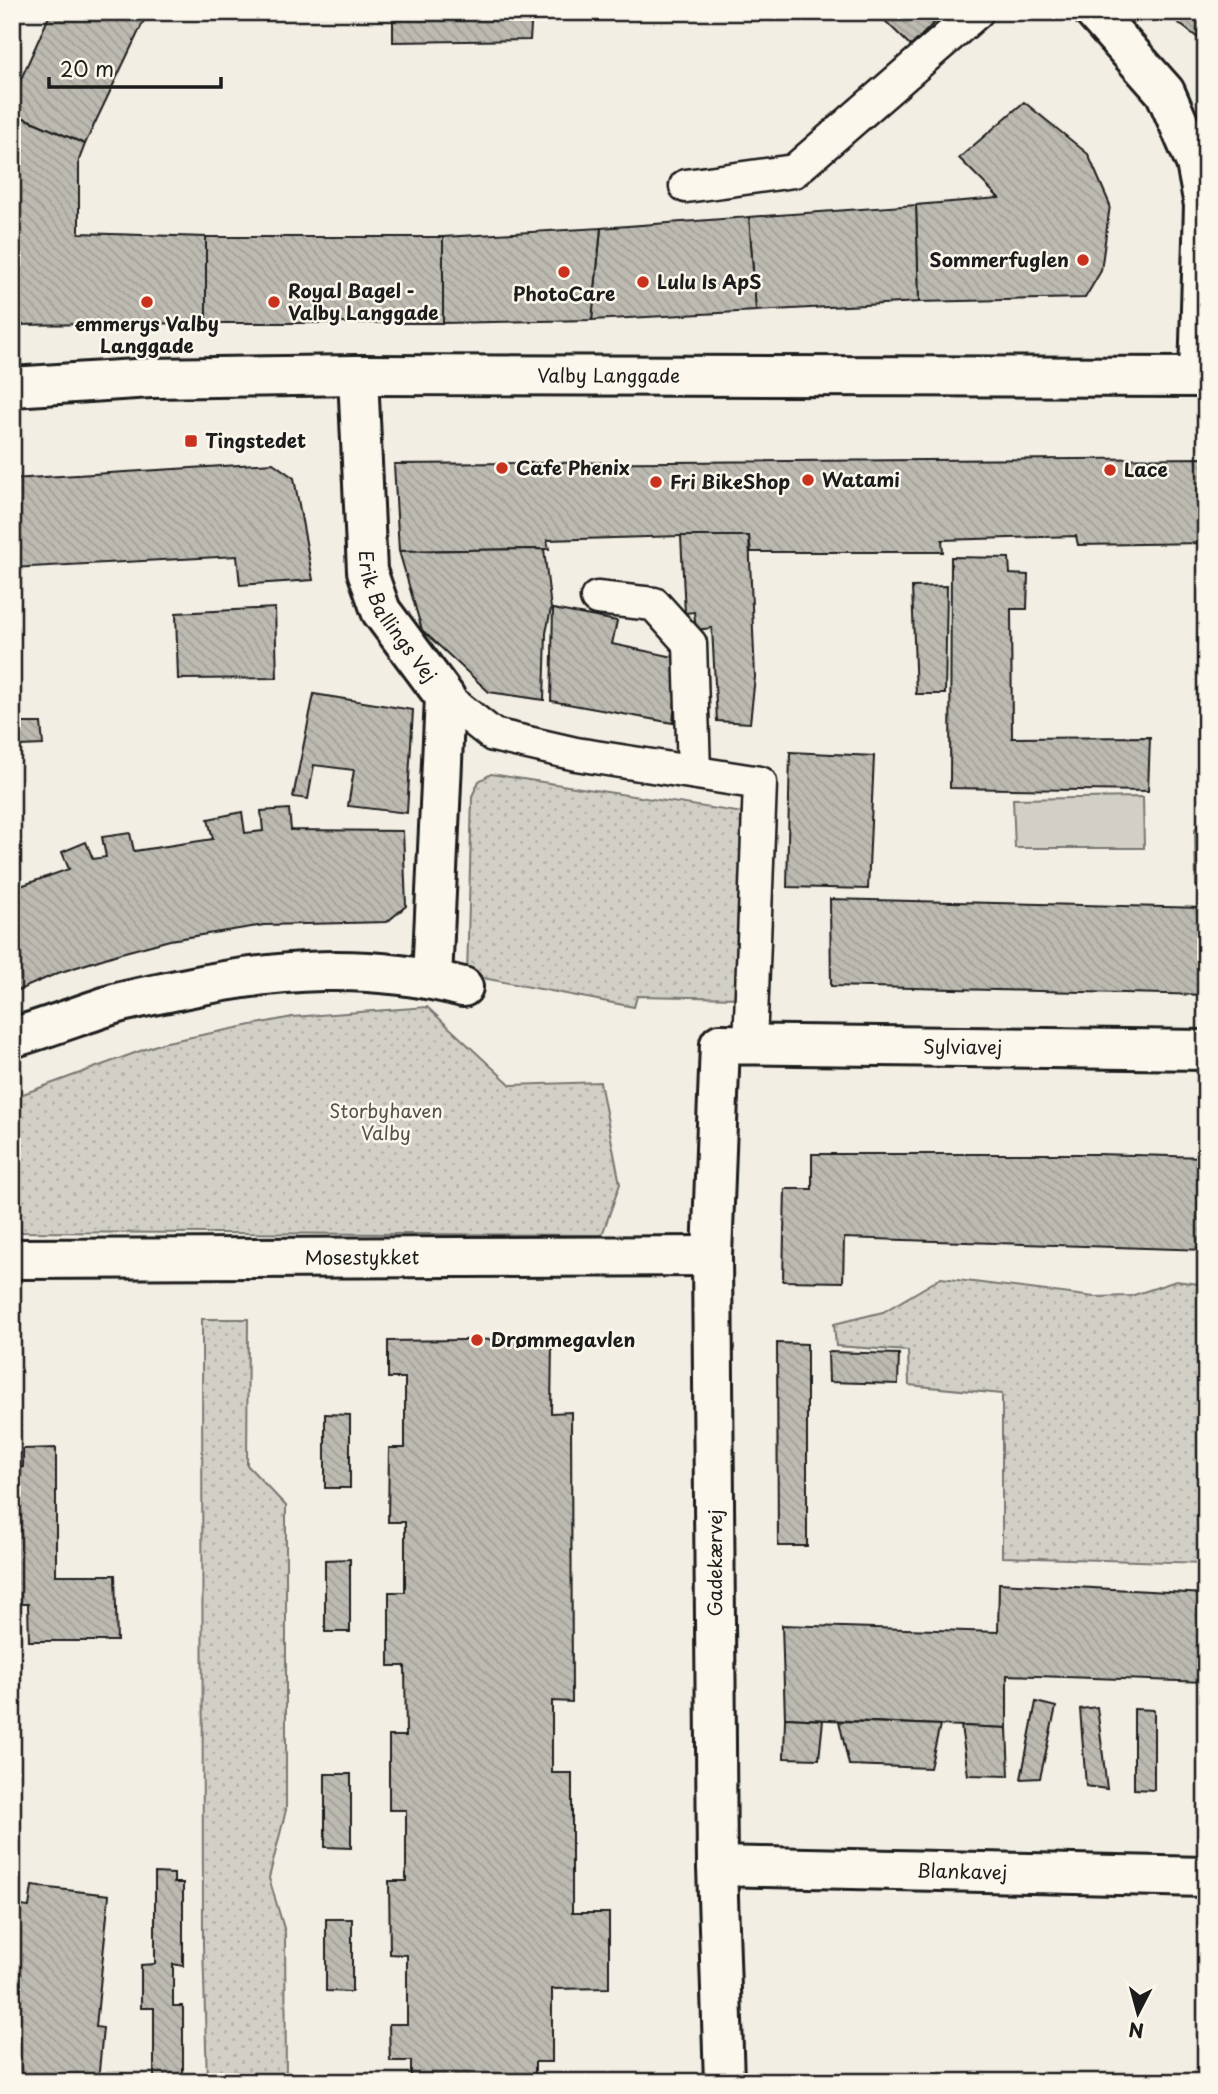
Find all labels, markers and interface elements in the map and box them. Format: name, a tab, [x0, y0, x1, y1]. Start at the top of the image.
scale bar	[49, 46, 220, 90]
text: 20 m	[60, 52, 114, 84]
place label: Sommerfuglen	[930, 245, 1069, 273]
marker: Sommerfuglen	[1075, 252, 1091, 268]
marker: PhotoCare	[556, 264, 572, 280]
place label: Lulu Is ApS	[657, 267, 761, 295]
marker: Lulu Is ApS	[635, 274, 651, 290]
place label: Royal Bagel - Valby Langgade	[288, 276, 439, 326]
place label: PhotoCare	[513, 279, 615, 307]
marker: emmerys Valby Langgade	[139, 294, 155, 310]
marker: Royal Bagel - Valby Langgade	[266, 294, 282, 310]
place label: emmerys Valby Langgade	[75, 309, 219, 359]
street label: Valby Langgade	[537, 360, 680, 389]
place label: Tingstedet	[205, 426, 306, 454]
marker: Tingstedet	[183, 433, 199, 449]
place label: Cafe Phenix	[516, 453, 630, 481]
place label: Lace	[1124, 455, 1168, 483]
marker: Cafe Phenix	[494, 460, 510, 476]
marker: Lace	[1102, 462, 1118, 478]
place label: Watami	[822, 465, 900, 493]
place label: Fri BikeShop	[670, 467, 790, 495]
marker: Watami	[800, 472, 816, 488]
marker: Fri BikeShop	[648, 474, 664, 490]
street label: Erik Ballings Vej	[353, 550, 444, 688]
street label: Sylviavej	[923, 1032, 1002, 1060]
park label: Storbyhaven Valby	[329, 1096, 443, 1146]
street label: Mosestykket	[305, 1242, 420, 1271]
place label: Drømmegavlen	[491, 1325, 635, 1353]
marker: Drømmegavlen	[469, 1332, 485, 1348]
street label: Gadekærvej	[700, 1509, 728, 1617]
street label: Blankavej	[916, 1855, 1008, 1886]
north arrow	[1102, 1979, 1172, 2048]
text: N	[1127, 2016, 1145, 2046]

